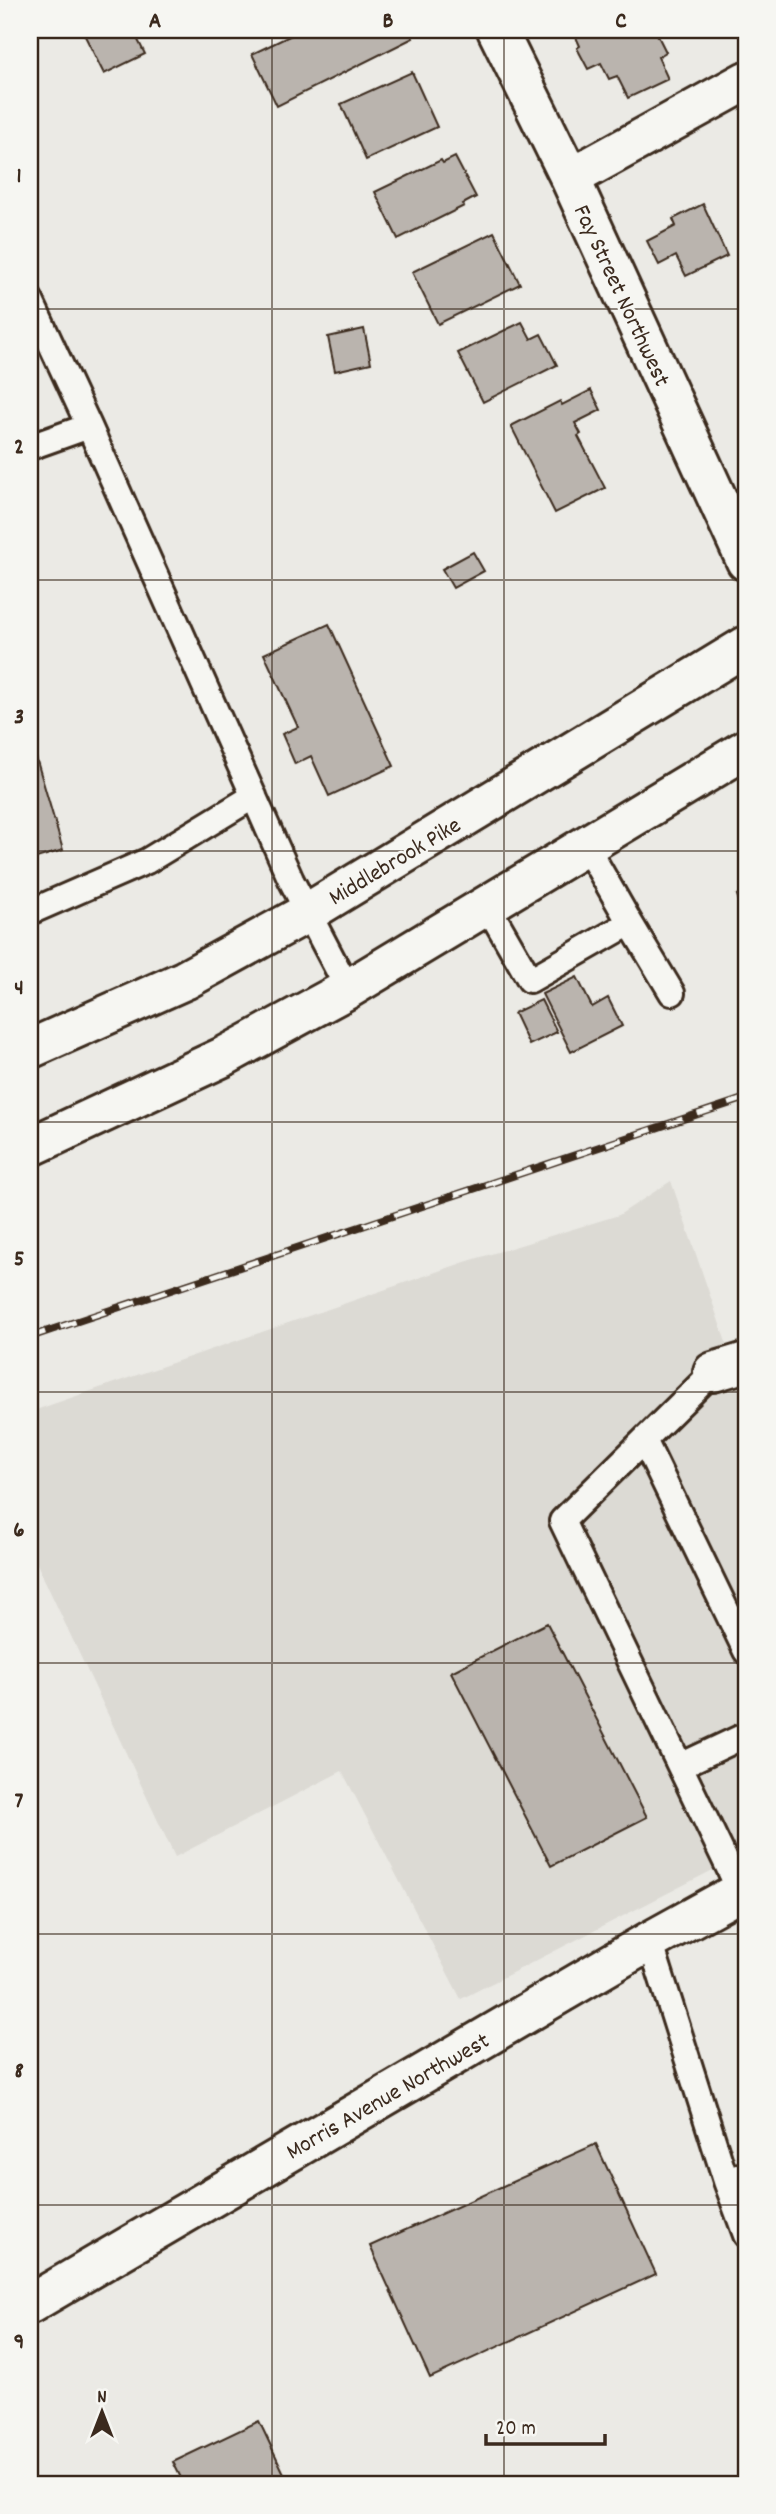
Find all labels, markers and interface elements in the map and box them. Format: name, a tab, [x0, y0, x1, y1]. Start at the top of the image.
text: A	[149, 6, 161, 39]
text: B	[383, 6, 394, 39]
text: C	[615, 6, 627, 39]
text: 1	[16, 161, 22, 194]
street label: Fay Street Northwest	[563, 200, 677, 393]
text: 2	[14, 432, 24, 465]
text: 3	[14, 702, 24, 735]
street label: Middlebrook Pike	[323, 810, 468, 915]
text: 4	[14, 973, 24, 1006]
text: 5	[14, 1244, 24, 1277]
text: 6	[13, 1515, 25, 1548]
text: 7	[15, 1786, 24, 1819]
street label: Morris Avenue Northwest	[280, 2025, 497, 2170]
text: 8	[14, 2056, 24, 2089]
text: 9	[14, 2327, 24, 2360]
north arrow	[66, 2378, 136, 2448]
text: N	[97, 2385, 107, 2412]
scale bar	[486, 2402, 604, 2446]
text: 20 m	[496, 2415, 536, 2445]

